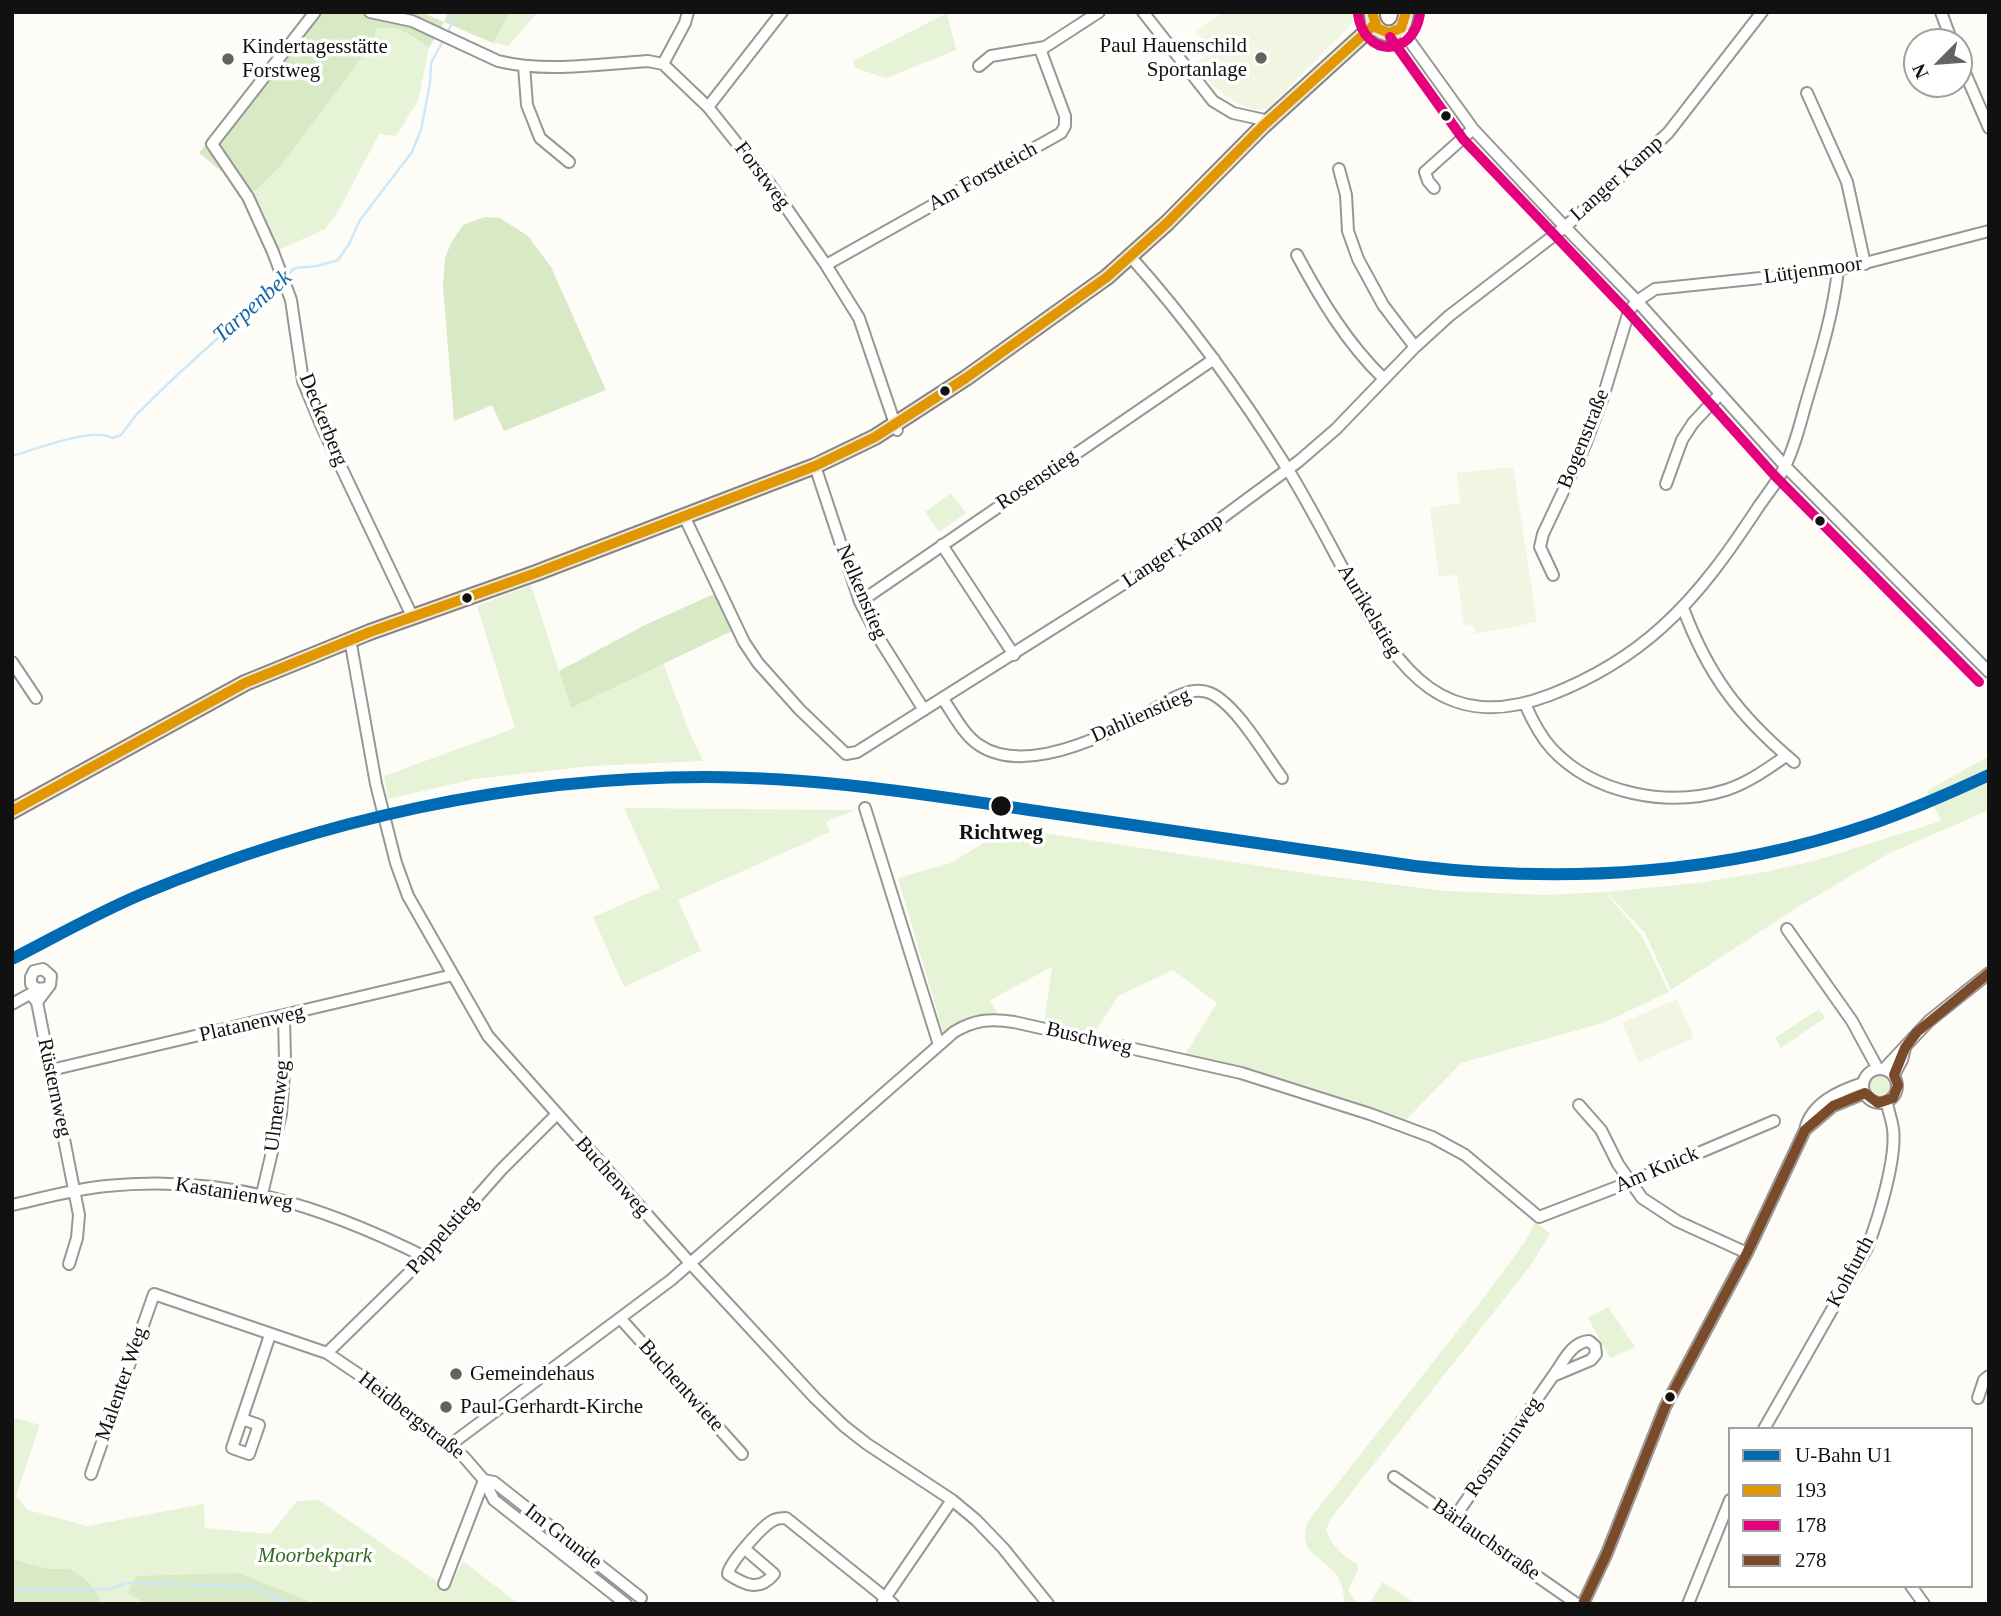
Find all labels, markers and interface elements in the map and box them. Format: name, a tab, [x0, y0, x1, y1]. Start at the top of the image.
north arrow	[1903, 28, 1973, 98]
place label: Paul Hauenschild Sportanlage	[1099, 33, 1247, 83]
place label: Kindertagesstätte Forstweg	[242, 34, 388, 84]
marker: Paul Hauenschild Sportanlage	[1253, 50, 1269, 66]
marker: Kindertagesstätte Forstweg	[220, 51, 236, 67]
text: N	[1908, 61, 1933, 82]
unlabelled marker	[1439, 109, 1453, 123]
street label: Langer Kamp	[1565, 131, 1669, 227]
street label: Forstweg	[728, 137, 796, 215]
street label: Am Forstteich	[924, 137, 1042, 217]
street label: Lütjenmoor	[1762, 252, 1864, 290]
water label: Tarpenbek	[208, 265, 298, 349]
street label: Deckerberg	[293, 370, 353, 470]
unlabelled marker	[938, 384, 952, 398]
street label: Bogenstraße	[1553, 386, 1615, 492]
street label: Rosenstieg	[992, 444, 1082, 516]
street label: Langer Kamp	[1118, 508, 1228, 594]
unlabelled marker	[1813, 514, 1827, 528]
street label: Nelkenstieg	[830, 541, 892, 643]
street label: Aurikelstieg	[1331, 560, 1407, 662]
unlabelled marker	[460, 591, 474, 605]
street label: Dahlienstieg	[1087, 683, 1195, 749]
marker: Richtweg	[989, 794, 1013, 818]
place label: Richtweg	[959, 821, 1043, 847]
street label: Platanenweg	[197, 1000, 307, 1048]
street label: Buschweg	[1044, 1017, 1134, 1061]
street label: Rüsternweg	[31, 1036, 77, 1140]
street label: Ulmenweg	[260, 1059, 296, 1153]
street label: Buchenweg	[569, 1132, 655, 1222]
street label: Am Knick	[1612, 1141, 1702, 1199]
street label: Kastanienweg	[173, 1172, 295, 1216]
street label: Pappelstieg	[402, 1190, 484, 1280]
street label: Kohfurth	[1822, 1232, 1880, 1312]
street label: Malenter Weg	[91, 1324, 153, 1444]
street label: Buchentwiete	[633, 1335, 729, 1437]
place label: Gemeindehaus	[470, 1361, 595, 1387]
marker: Gemeindehaus	[448, 1366, 464, 1382]
street label: Heidbergstraße	[353, 1367, 469, 1465]
unlabelled marker	[1663, 1390, 1677, 1404]
street label: Rosmarinweg	[1460, 1392, 1548, 1502]
place label: Paul-Gerhardt-Kirche	[460, 1394, 643, 1420]
marker: Paul-Gerhardt-Kirche	[438, 1399, 454, 1415]
legend	[1728, 1427, 1973, 1588]
text: U-Bahn U1	[1795, 1443, 1892, 1467]
text: 193	[1795, 1478, 1827, 1502]
street label: Bärlauchstraße	[1427, 1494, 1545, 1586]
street label: Im Grunde	[519, 1499, 607, 1575]
text: 178	[1795, 1513, 1827, 1537]
park label: Moorbekpark	[258, 1543, 372, 1569]
text: 278	[1795, 1548, 1827, 1572]

